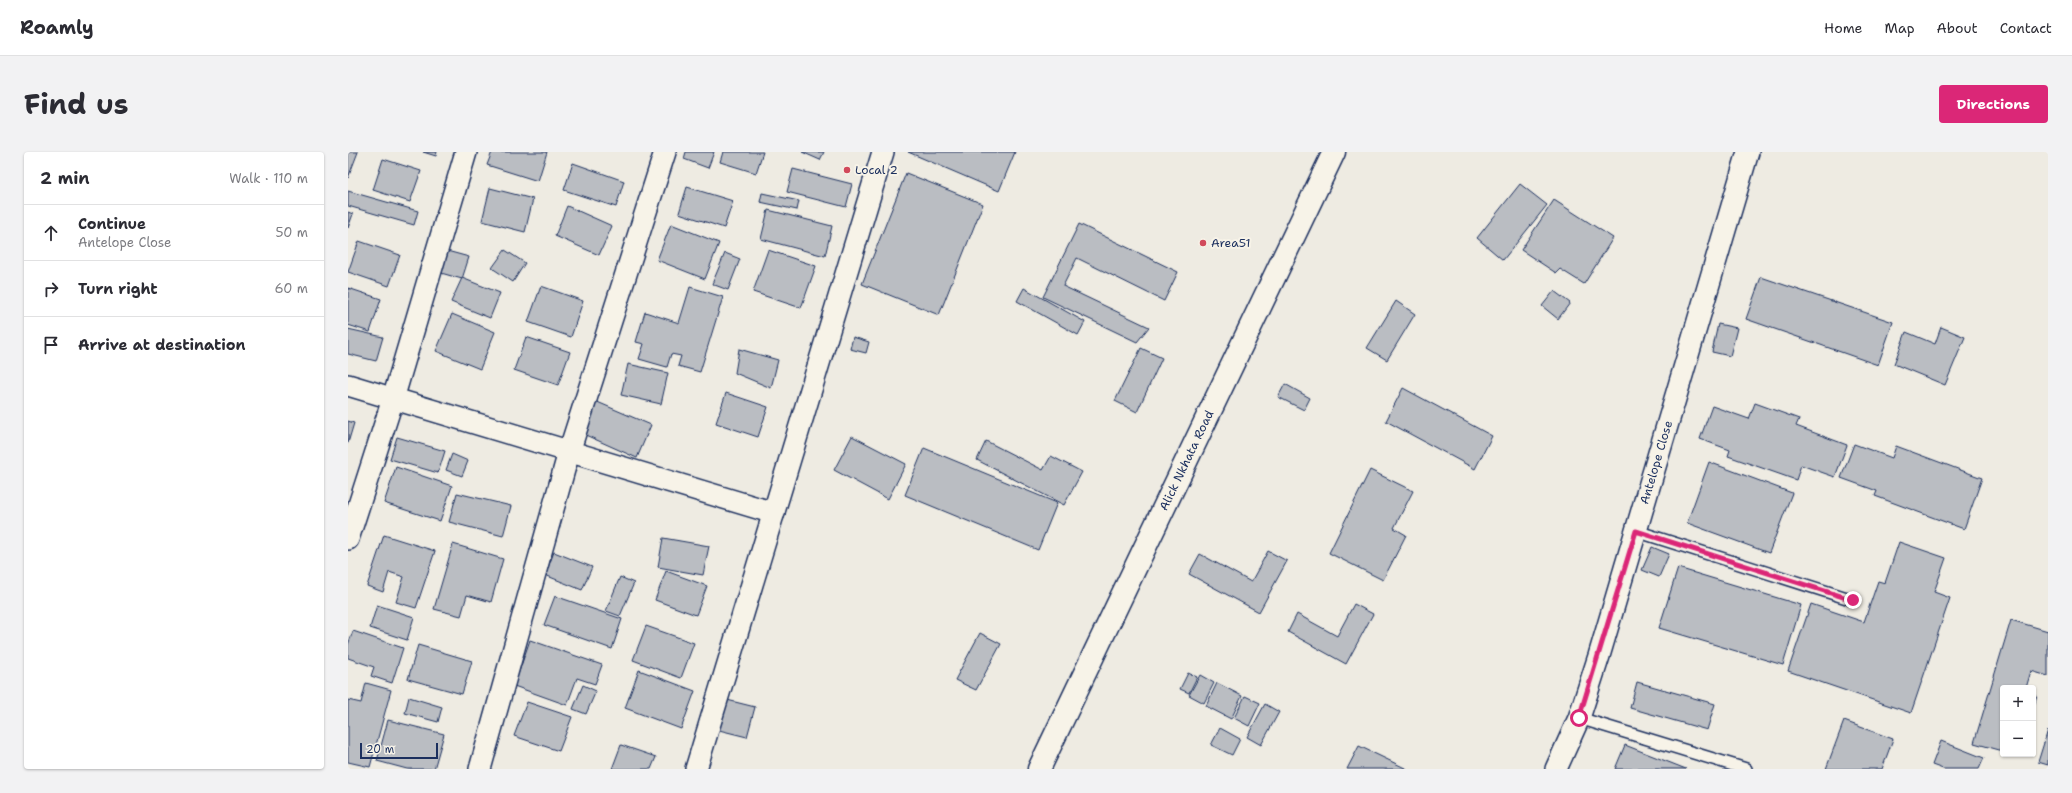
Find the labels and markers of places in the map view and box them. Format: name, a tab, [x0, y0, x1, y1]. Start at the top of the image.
place label: Local 2	[855, 162, 898, 178]
marker: Local 2	[842, 165, 852, 175]
place label: Area51	[1211, 235, 1251, 251]
marker: Area51	[1198, 238, 1208, 248]

